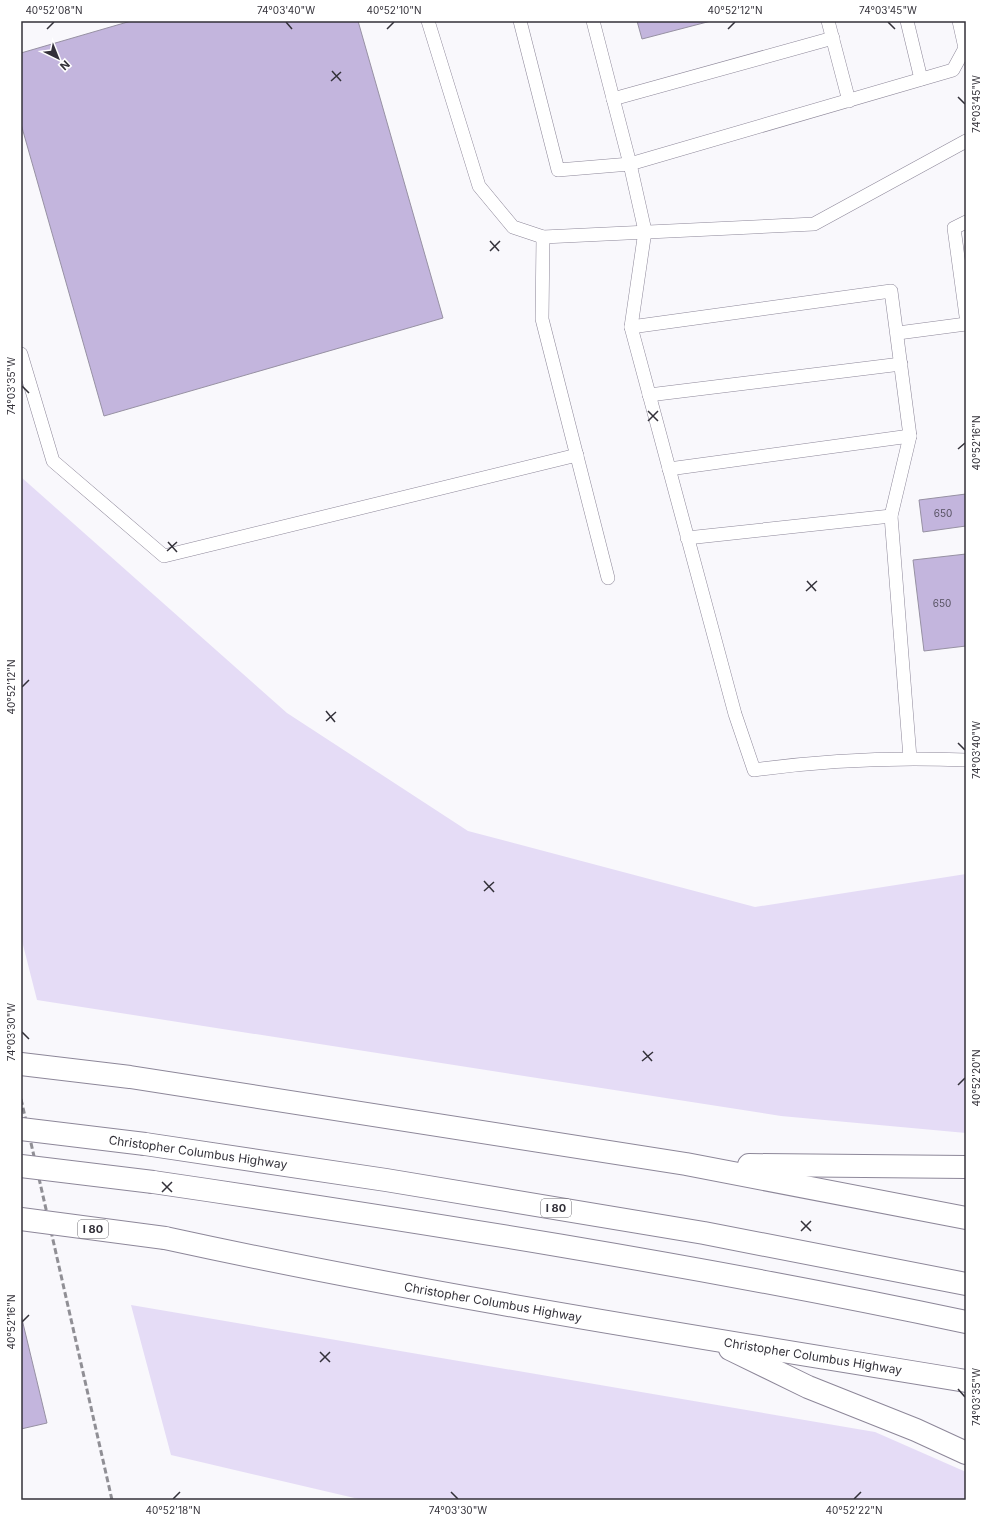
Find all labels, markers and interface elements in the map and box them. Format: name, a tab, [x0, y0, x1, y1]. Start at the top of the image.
text: 40°52'08"N	[25, 4, 83, 16]
text: 74°03'40"W	[257, 4, 315, 16]
text: 40°52'10"N	[366, 4, 422, 16]
text: 40°52'12"N	[708, 4, 762, 16]
text: 74°03'45"W	[859, 4, 917, 16]
north arrow	[38, 38, 78, 78]
text: N	[57, 57, 73, 73]
text: 74°03'45"W	[970, 75, 982, 133]
text: 74°03'35"W	[5, 357, 17, 415]
text: 40°52'16"N	[970, 416, 982, 470]
house number: 650	[934, 507, 952, 519]
house number: 650	[933, 597, 951, 609]
text: 40°52'12"N	[5, 660, 17, 714]
text: 74°03'40"W	[970, 721, 982, 779]
text: 74°03'30"W	[5, 1003, 17, 1061]
text: 40°52'20"N	[970, 1049, 982, 1107]
street label: Christopher Columbus Highway	[108, 1132, 289, 1172]
road number: I 80	[541, 1199, 571, 1217]
road number: I 80	[78, 1220, 108, 1238]
street label: Christopher Columbus Highway	[403, 1279, 583, 1325]
text: 40°52'16"N	[5, 1295, 17, 1349]
street label: Christopher Columbus Highway	[723, 1334, 903, 1378]
text: 74°03'35"W	[970, 1368, 982, 1426]
text: 40°52'18"N	[146, 1504, 200, 1516]
text: 74°03'30"W	[429, 1504, 487, 1516]
text: 40°52'22"N	[826, 1504, 882, 1516]

